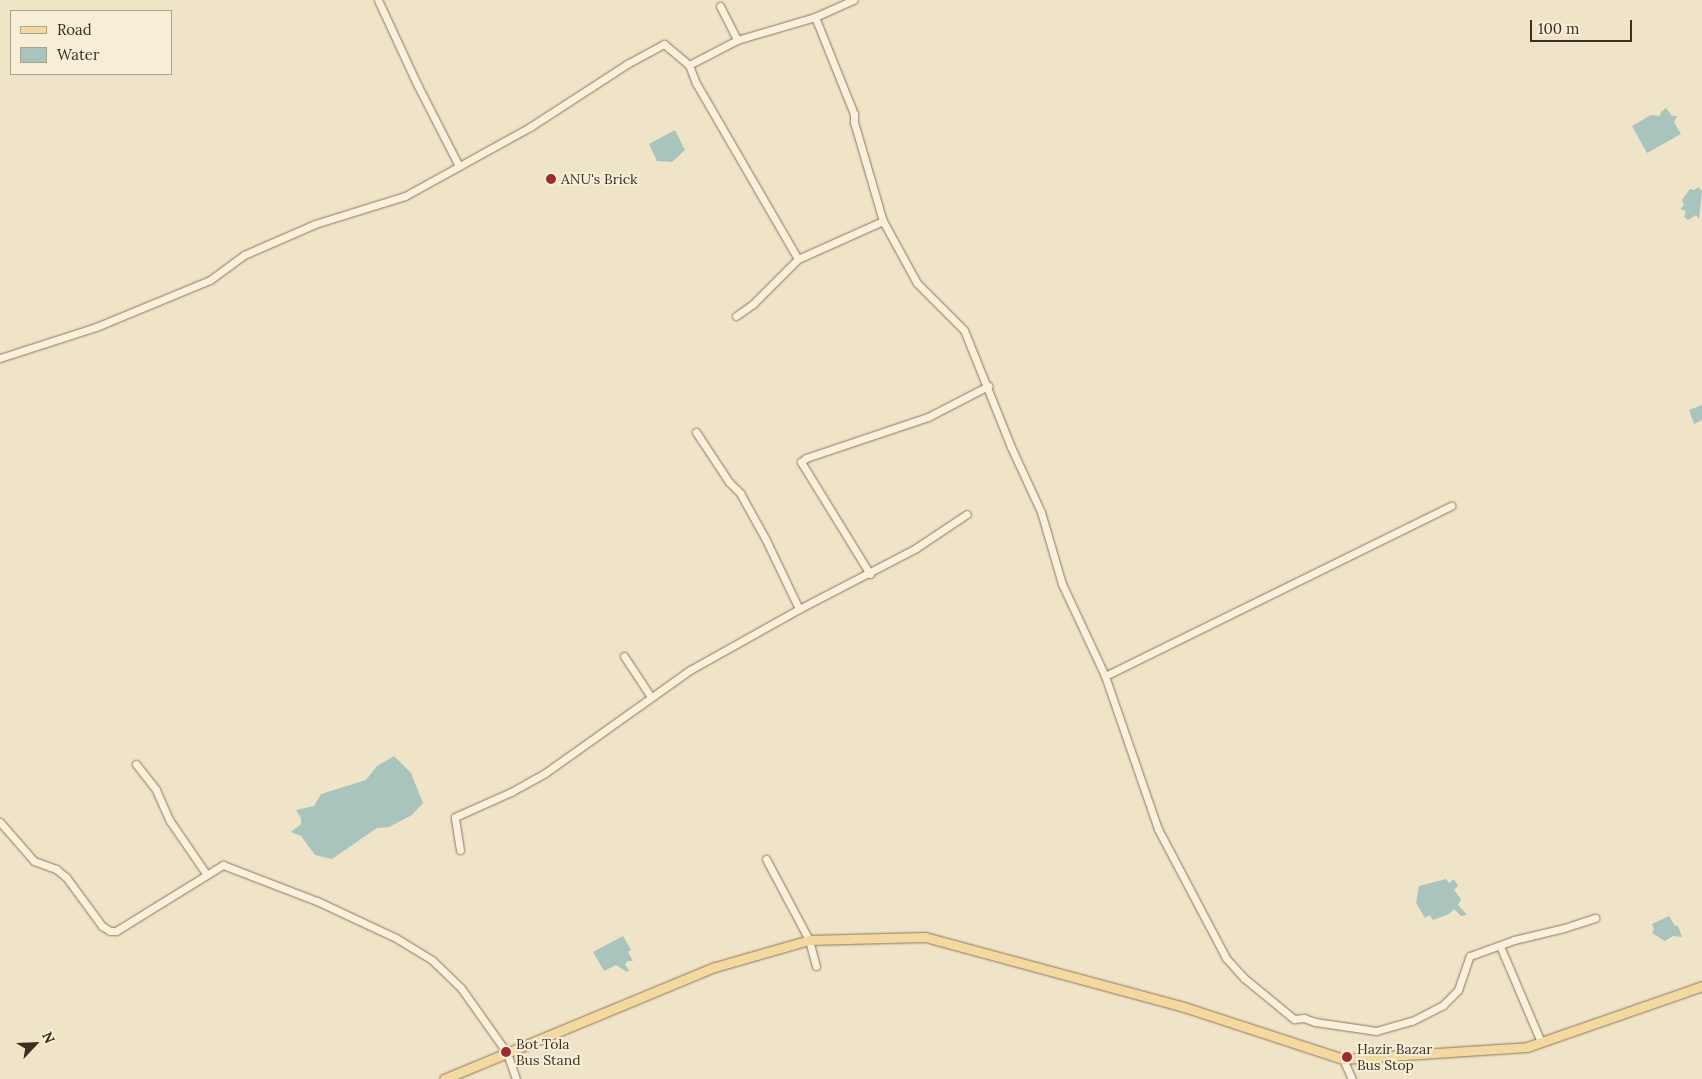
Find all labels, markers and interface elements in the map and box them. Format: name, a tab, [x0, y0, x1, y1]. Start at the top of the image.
legend	[10, 10, 172, 75]
scale bar	[1532, 10, 1634, 42]
text: 100 m	[1538, 19, 1579, 38]
text: Road	[57, 20, 92, 39]
text: Water	[57, 45, 99, 64]
place label: ANU's Brick	[561, 171, 638, 187]
marker: ANU's Brick	[545, 173, 557, 185]
north arrow	[10, 1019, 60, 1069]
text: N	[38, 1029, 59, 1046]
place label: Bot Tola Bus Stand	[516, 1036, 581, 1068]
place label: Hazir Bazar Bus Stop	[1357, 1041, 1432, 1074]
marker: Bot Tola Bus Stand	[500, 1046, 512, 1058]
marker: Hazir Bazar Bus Stop	[1341, 1051, 1353, 1063]

